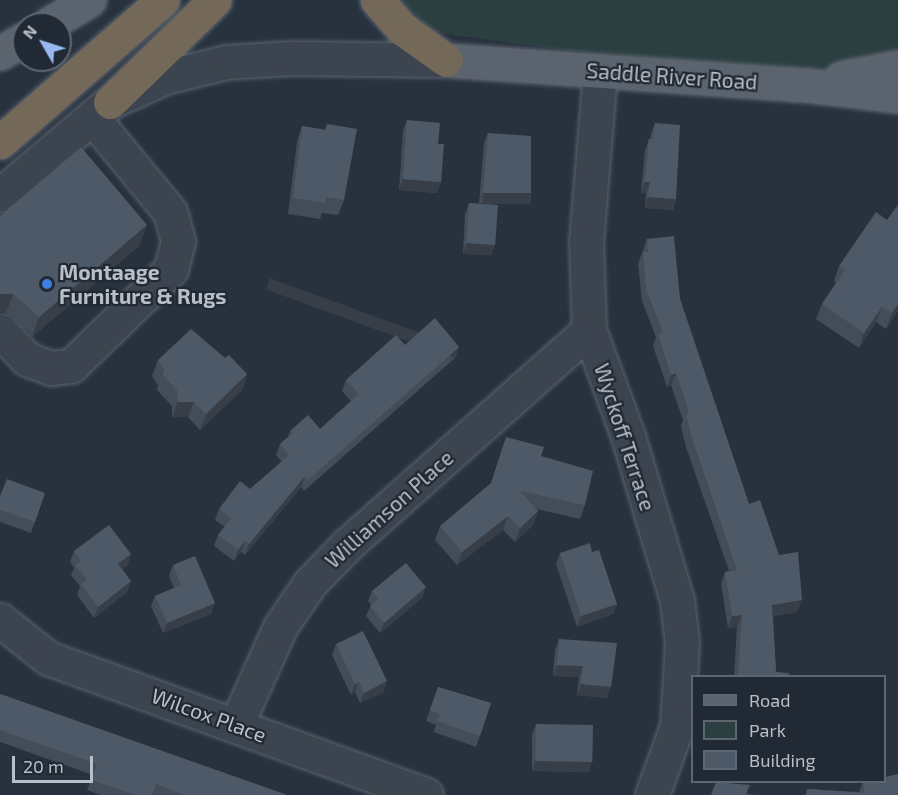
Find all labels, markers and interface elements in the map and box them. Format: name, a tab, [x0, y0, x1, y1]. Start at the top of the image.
north arrow	[12, 12, 72, 72]
text: N	[18, 21, 40, 42]
street label: Saddle River Road	[586, 57, 758, 95]
place label: Montaage Furniture & Rugs	[59, 259, 227, 309]
marker: Montaage Furniture & Rugs	[40, 277, 54, 291]
street label: Wyckoff Terrace	[589, 360, 661, 514]
street label: Williamson Place	[320, 445, 458, 573]
legend	[691, 675, 886, 783]
street label: Wilcox Place	[148, 683, 270, 747]
text: Road	[749, 689, 790, 711]
text: Park	[749, 719, 786, 741]
scale bar	[15, 744, 96, 782]
text: Building	[749, 749, 816, 771]
text: 20 m	[23, 755, 64, 777]

